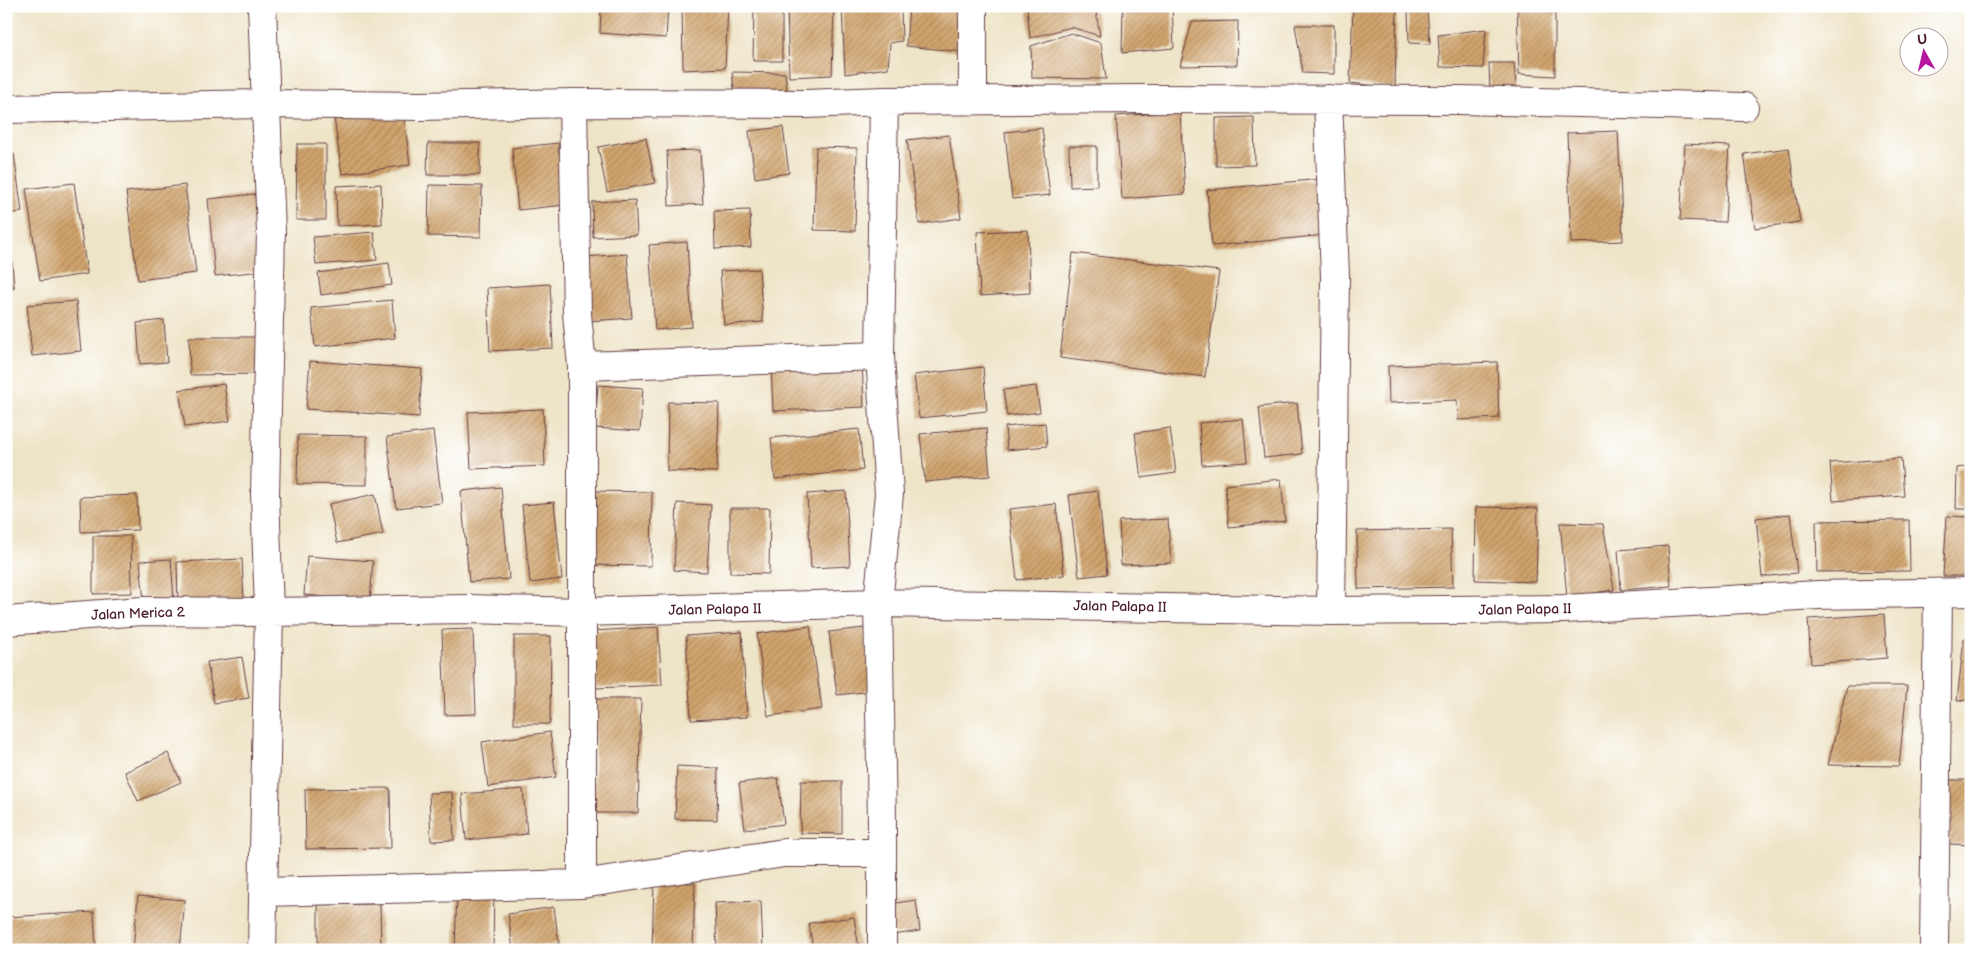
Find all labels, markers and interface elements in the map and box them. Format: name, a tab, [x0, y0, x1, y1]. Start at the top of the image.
north arrow	[1900, 28, 1950, 78]
text: U	[1916, 31, 1928, 49]
street label: Jalan Palapa II	[1073, 597, 1167, 616]
street label: Jalan Palapa II	[668, 600, 762, 619]
street label: Jalan Palapa II	[1478, 600, 1572, 619]
street label: Jalan Merica 2	[91, 603, 186, 624]

